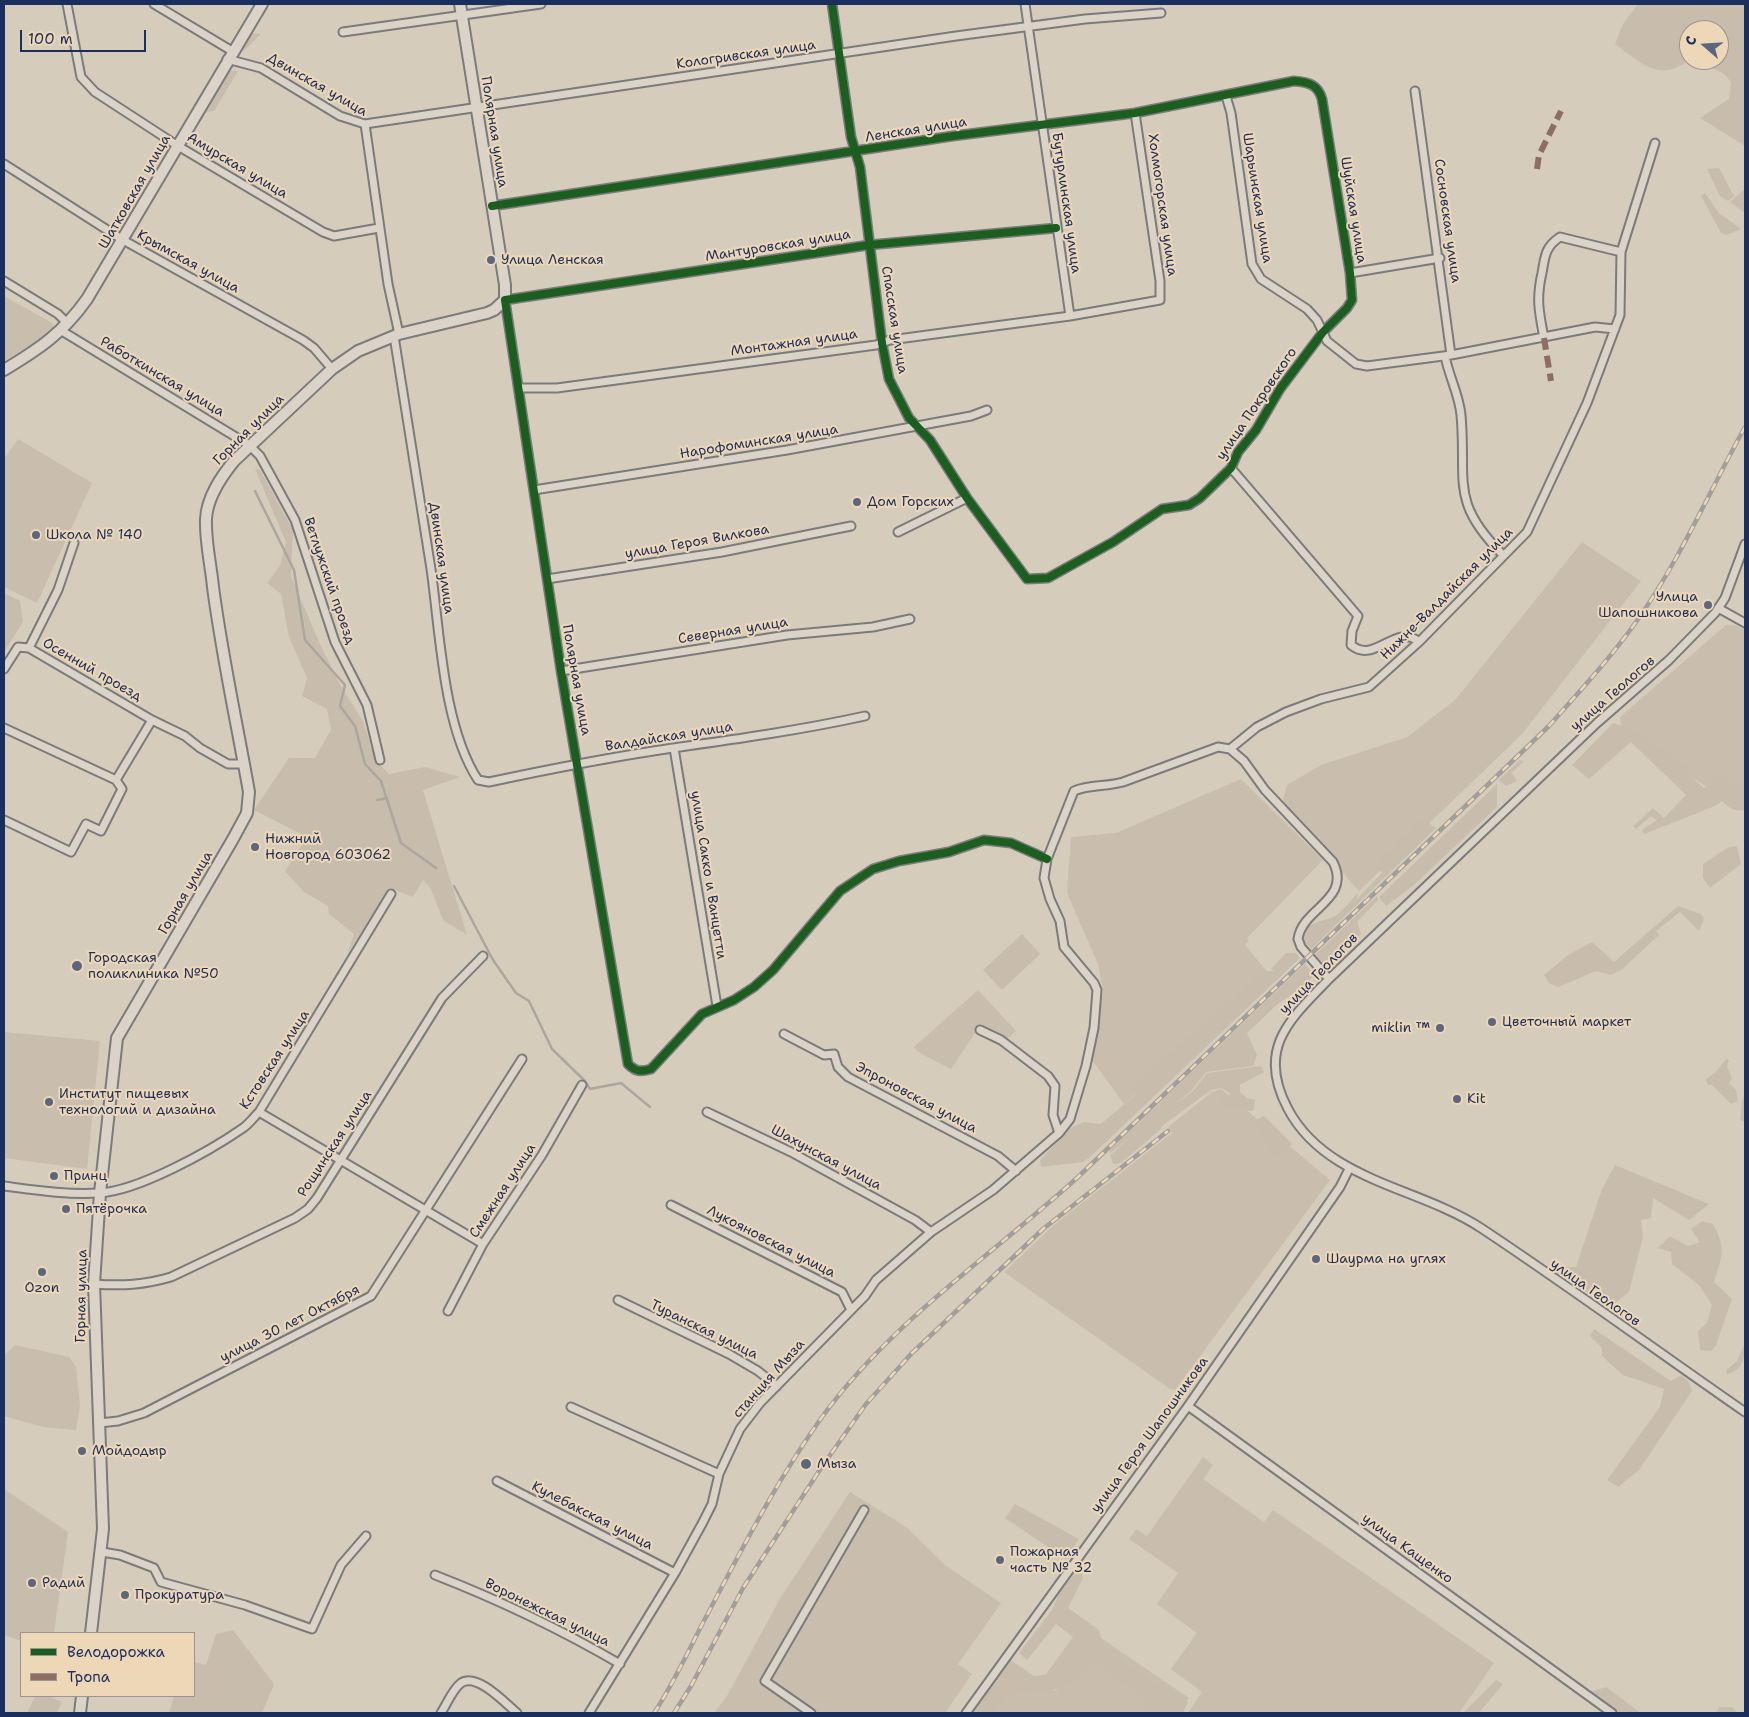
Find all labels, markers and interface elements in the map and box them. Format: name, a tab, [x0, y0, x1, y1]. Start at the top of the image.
scale bar	[22, 20, 149, 52]
north arrow	[1679, 20, 1729, 70]
text: 100 m	[28, 29, 73, 49]
text: С	[1681, 33, 1701, 47]
street label: Кологривская улица	[675, 37, 817, 73]
street label: Двинская улица	[264, 50, 370, 120]
street label: Полярная улица	[477, 75, 511, 189]
street label: Ленская улица	[864, 114, 968, 146]
street label: Амурская улица	[184, 129, 290, 203]
street label: Бутурлинская улица	[1048, 131, 1084, 275]
street label: Шатковская улица	[95, 132, 175, 252]
street label: Шарьинская улица	[1238, 132, 1276, 264]
street label: Холмогорская улица	[1144, 133, 1180, 277]
street label: Шуйская улица	[1336, 155, 1370, 265]
street label: Сосновская улица	[1430, 158, 1464, 284]
street label: Мантуровская улица	[704, 226, 852, 266]
street label: Крымская улица	[134, 227, 242, 297]
place label: Улица Ленская	[501, 252, 604, 268]
marker: Улица Ленская	[485, 254, 497, 266]
street label: Спасская улица	[877, 265, 911, 375]
street label: Монтажная улица	[729, 326, 859, 360]
street label: Работкинская улица	[97, 333, 227, 421]
street label: улица Покровского	[1213, 344, 1301, 464]
street label: Горная улица	[210, 391, 288, 469]
street label: Нарофоминская улица	[679, 421, 839, 463]
place label: Дом Горских	[867, 494, 954, 510]
marker: Дом Горских	[851, 496, 863, 508]
street label: Двинская улица	[425, 501, 457, 615]
street label: Ветлужский проезд	[299, 515, 359, 647]
street label: улица Героя Вилкова	[624, 521, 770, 563]
street label: Нижне-Валдайская улица	[1377, 524, 1517, 664]
place label: Школа № 140	[46, 527, 143, 543]
marker: Школа № 140	[30, 529, 42, 541]
place label: Улица Шапошникова	[1598, 589, 1698, 622]
marker: Улица Шапошникова	[1702, 599, 1714, 611]
street label: Северная улица	[677, 614, 789, 648]
street label: Полярная улица	[558, 623, 594, 737]
street label: Осенний проезд	[39, 635, 145, 705]
street label: улица Геологов	[1567, 653, 1659, 735]
street label: Валдайская улица	[604, 719, 734, 755]
street label: улица Сакко и Ванцетти	[686, 790, 730, 960]
place label: Нижний Новгород 603062	[265, 831, 391, 864]
marker: Нижний Новгород 603062	[249, 841, 261, 853]
street label: Горная улица	[155, 848, 217, 938]
street label: улица Геологов	[1276, 930, 1362, 1018]
place label: Городская поликлиника №50	[88, 950, 219, 982]
marker: Городская поликлиника №50	[70, 959, 84, 973]
street label: Кстовская улица	[237, 1007, 313, 1113]
place label: Цветочный маркет	[1502, 1014, 1631, 1030]
marker: Цветочный маркет	[1486, 1016, 1498, 1028]
place label: miklin ™	[1371, 1020, 1430, 1036]
marker: miklin ™	[1434, 1022, 1446, 1034]
street label: Эпроновская улица	[853, 1059, 979, 1137]
place label: Институт пищевых технологий и дизайна	[59, 1086, 216, 1118]
street label: Рощинская улица	[294, 1088, 376, 1200]
place label: Kit	[1467, 1091, 1486, 1107]
marker: Kit	[1451, 1093, 1463, 1105]
marker: Институт пищевых технологий и дизайна	[43, 1096, 55, 1108]
street label: Шахунская улица	[768, 1122, 884, 1194]
street label: Смежная улица	[466, 1141, 540, 1241]
place label: Принц	[64, 1168, 107, 1184]
marker: Принц	[48, 1170, 60, 1182]
place label: Пятёрочка	[76, 1201, 147, 1217]
street label: Лукояновская улица	[704, 1202, 838, 1282]
marker: Пятёрочка	[60, 1203, 72, 1215]
street label: Горная улица	[73, 1249, 91, 1343]
place label: Шаурма на углях	[1326, 1251, 1446, 1267]
marker: Шаурма на углях	[1310, 1253, 1322, 1265]
street label: улица Геологов	[1547, 1256, 1643, 1330]
marker: Ozon	[36, 1266, 48, 1278]
place label: Ozon	[25, 1280, 59, 1296]
street label: улица 30 лет Октября	[217, 1281, 363, 1367]
street label: Туранская улица	[647, 1297, 761, 1363]
street label: станция Мыза	[729, 1336, 809, 1422]
street label: улица Героя Шапошникова	[1088, 1354, 1212, 1516]
place label: Мойдодыр	[92, 1443, 167, 1459]
marker: Мойдодыр	[76, 1445, 88, 1457]
place label: Мыза	[817, 1456, 857, 1472]
marker: Мыза	[799, 1457, 813, 1471]
street label: Кулебакская улица	[529, 1478, 655, 1554]
street label: улица Кащенко	[1358, 1510, 1456, 1588]
place label: Пожарная часть № 32	[1010, 1544, 1092, 1576]
marker: Пожарная часть № 32	[994, 1554, 1006, 1566]
place label: Радий	[42, 1575, 85, 1591]
street label: Воронежская улица	[482, 1575, 612, 1651]
marker: Радий	[26, 1577, 38, 1589]
place label: Прокуратура	[135, 1587, 224, 1603]
marker: Прокуратура	[119, 1589, 131, 1601]
legend	[20, 1632, 195, 1697]
text: Велодорожка	[67, 1642, 165, 1662]
text: Тропа	[67, 1667, 110, 1687]

